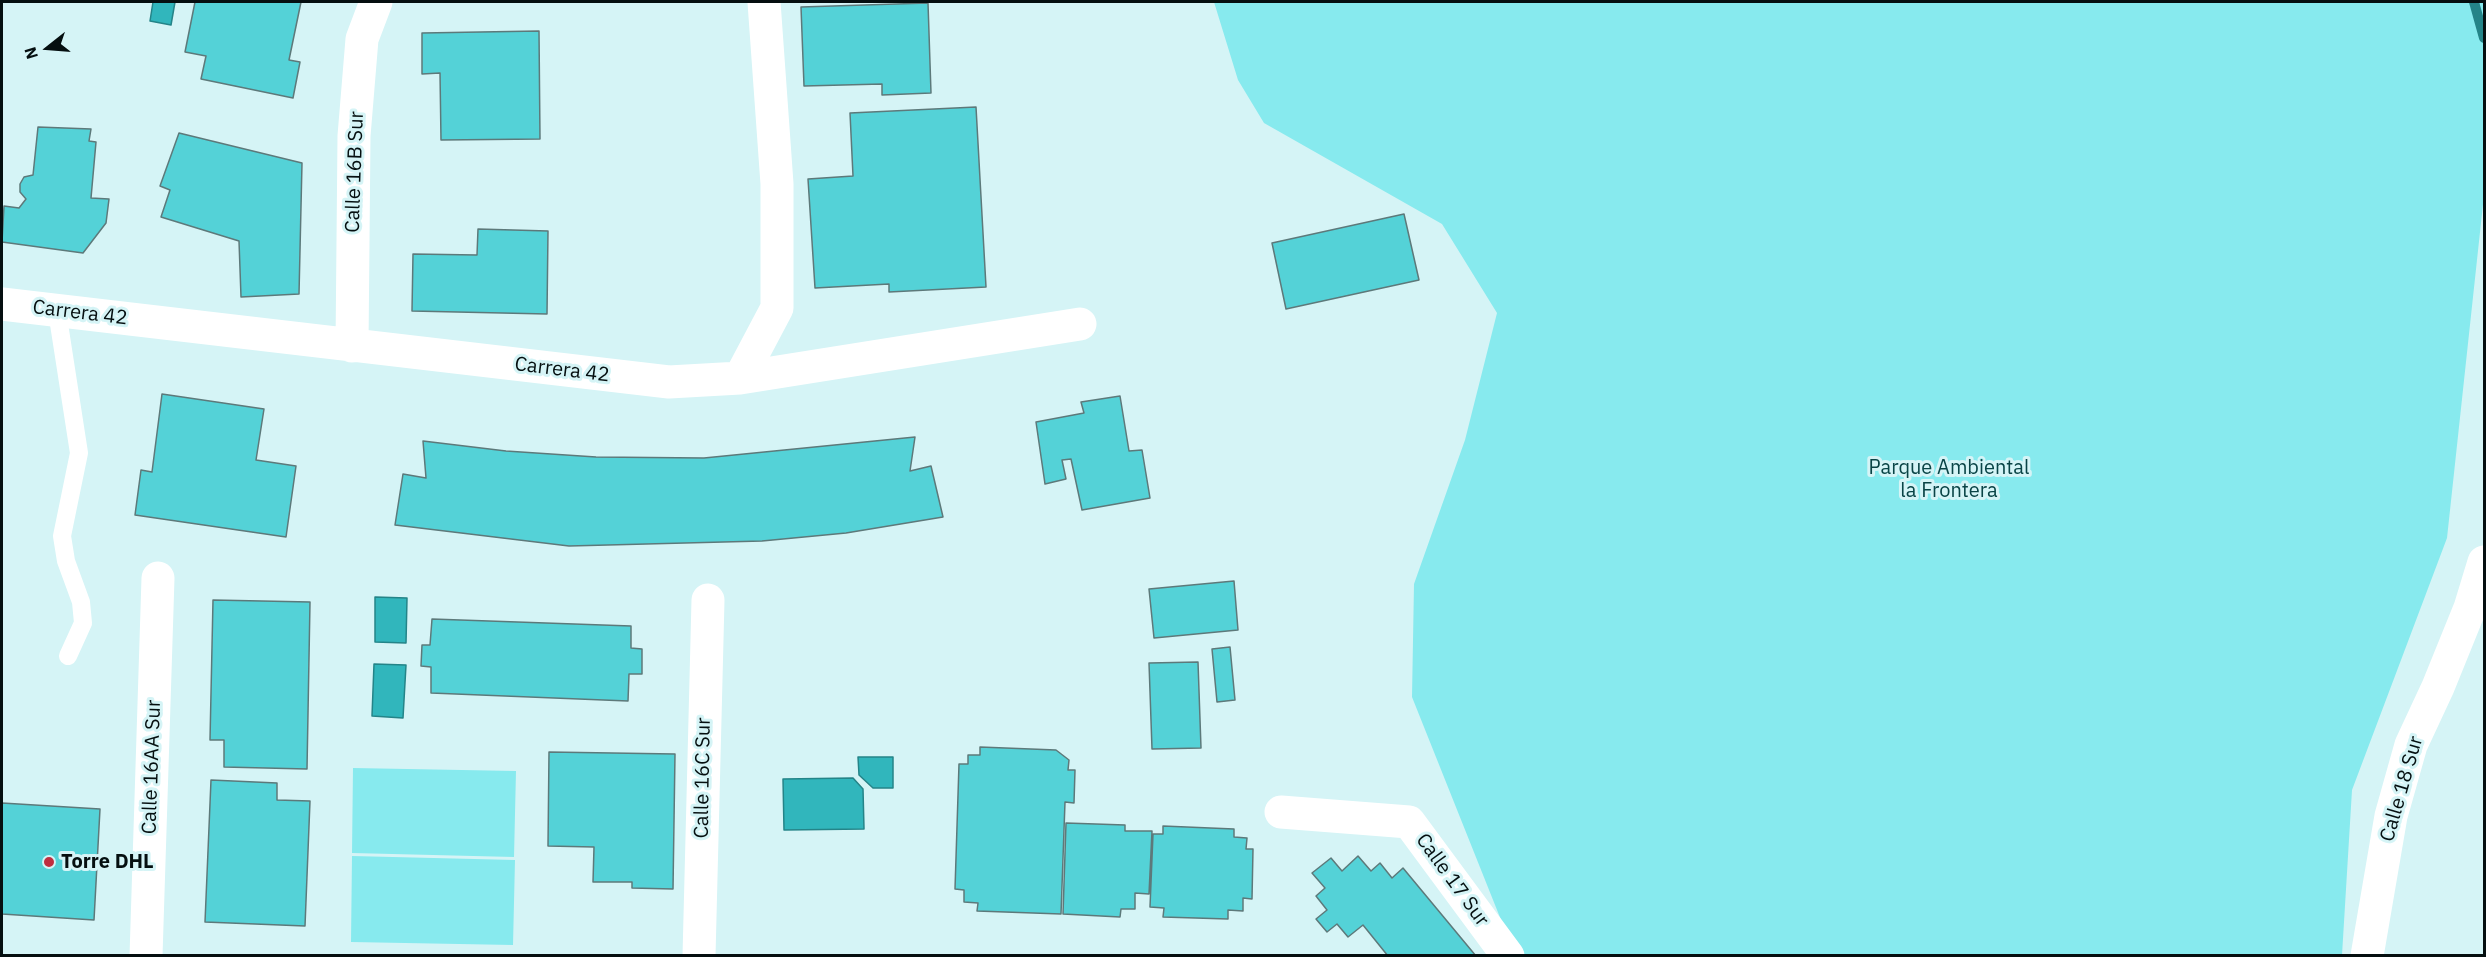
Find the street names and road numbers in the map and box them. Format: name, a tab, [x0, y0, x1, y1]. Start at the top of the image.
street label: Calle 16B Sur	[341, 111, 369, 233]
street label: Carrera 42	[31, 295, 129, 331]
street label: Carrera 42	[513, 352, 611, 388]
street label: Calle 16AA Sur	[138, 699, 166, 835]
street label: Calle 16C Sur	[690, 717, 716, 839]
street label: Calle 18 Sur	[2375, 733, 2429, 845]
street label: Calle 17 Sur	[1410, 829, 1494, 931]

